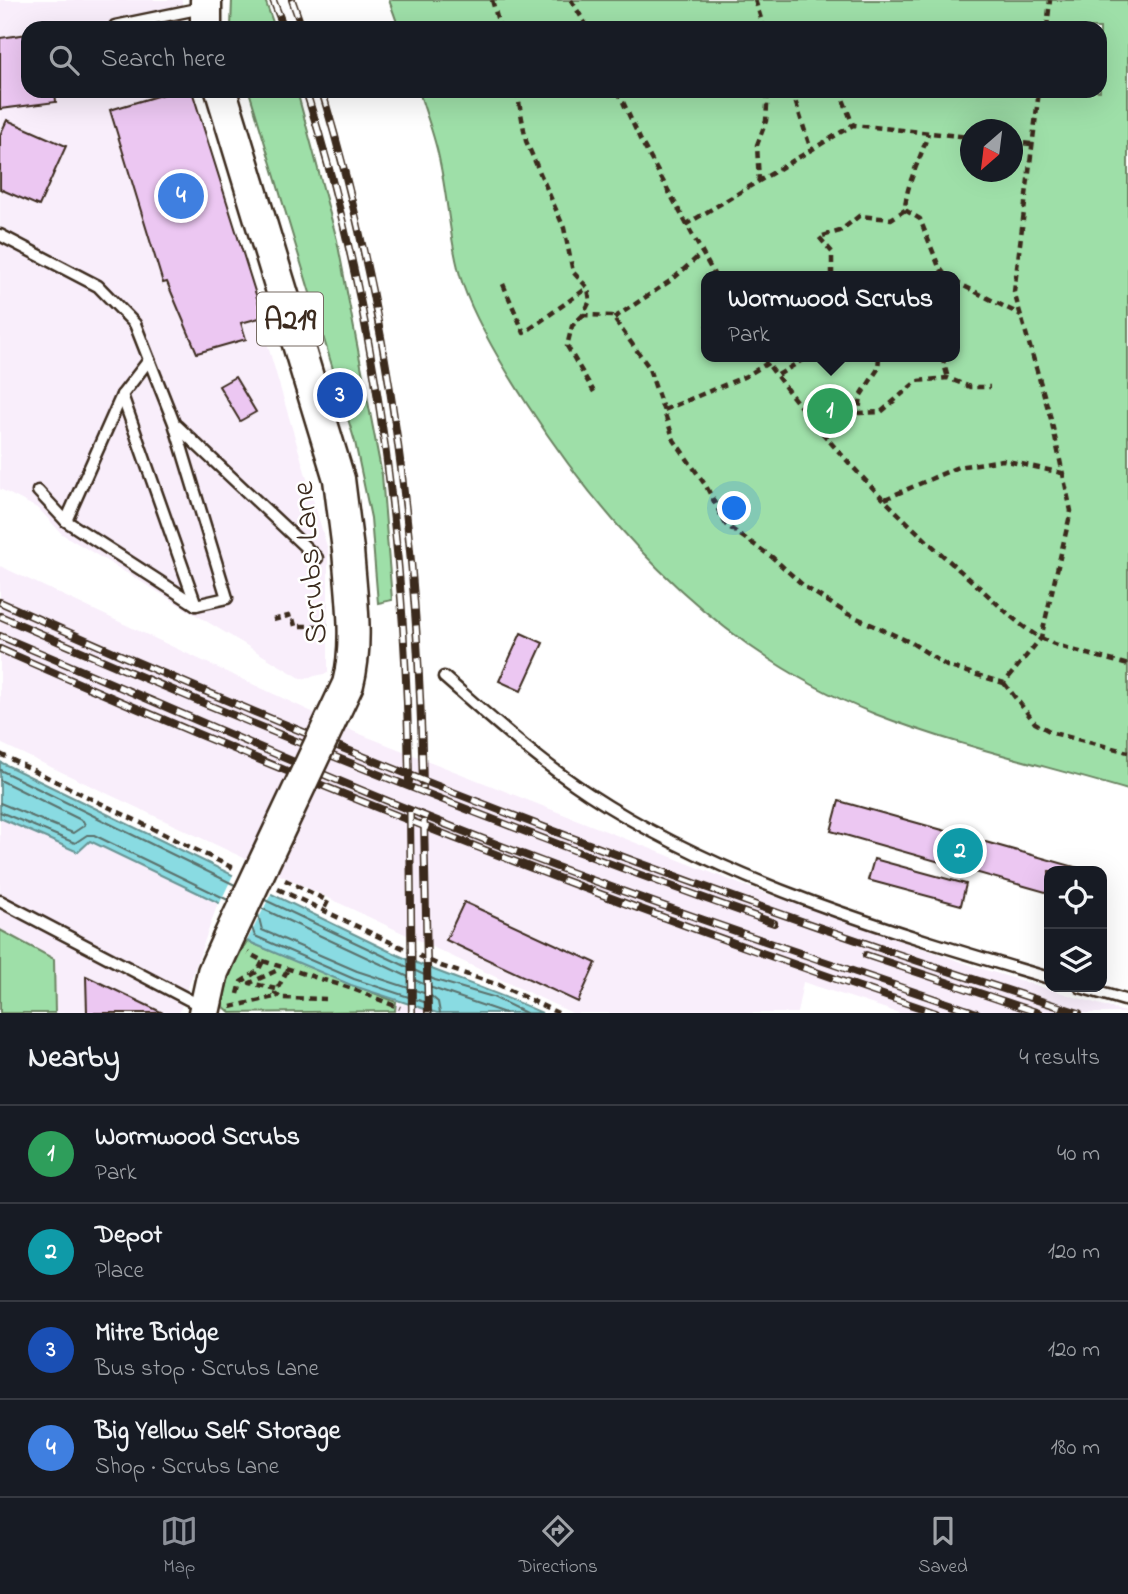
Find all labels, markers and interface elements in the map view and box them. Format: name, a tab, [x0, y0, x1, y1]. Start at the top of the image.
search box	[21, 21, 1107, 98]
icon: search	[45, 41, 83, 79]
text: Search here	[101, 41, 226, 79]
north arrow	[960, 119, 1023, 182]
pin: 4	[158, 170, 204, 222]
popup	[701, 271, 960, 362]
text: Wormwood Scrubs	[728, 281, 933, 319]
road number: A219	[257, 292, 323, 346]
text: Park	[728, 319, 770, 352]
pin: 3	[317, 369, 363, 421]
pin: 1	[807, 385, 853, 437]
street label: Scrubs Lane	[281, 479, 342, 646]
your location	[717, 491, 751, 525]
pin: 2	[937, 825, 983, 877]
map controls	[1044, 866, 1107, 992]
button: locate	[1044, 866, 1107, 929]
button: layers	[1044, 929, 1107, 992]
text: Nearby	[28, 1037, 120, 1081]
text: 4 results	[1019, 1042, 1100, 1075]
text: Wormwood Scrubs	[95, 1119, 300, 1157]
text: 1	[47, 1138, 55, 1171]
text: 40 m	[1057, 1138, 1100, 1171]
text: Park	[95, 1157, 137, 1190]
text: Depot	[95, 1217, 162, 1255]
text: 2	[45, 1236, 57, 1269]
text: 120 m	[1048, 1236, 1100, 1269]
text: Place	[95, 1255, 144, 1288]
text: Mitre Bridge	[95, 1315, 219, 1353]
text: 3	[46, 1334, 56, 1367]
text: 120 m	[1048, 1334, 1100, 1367]
text: Bus stop · Scrubs Lane	[95, 1353, 319, 1386]
text: Big Yellow Self Storage	[95, 1413, 340, 1451]
text: 4	[46, 1432, 56, 1465]
text: 180 m	[1051, 1432, 1100, 1465]
text: Shop · Scrubs Lane	[95, 1451, 279, 1484]
tab: Map	[160, 1512, 198, 1581]
tab: Directions	[519, 1512, 598, 1581]
tab: Saved	[918, 1512, 968, 1581]

